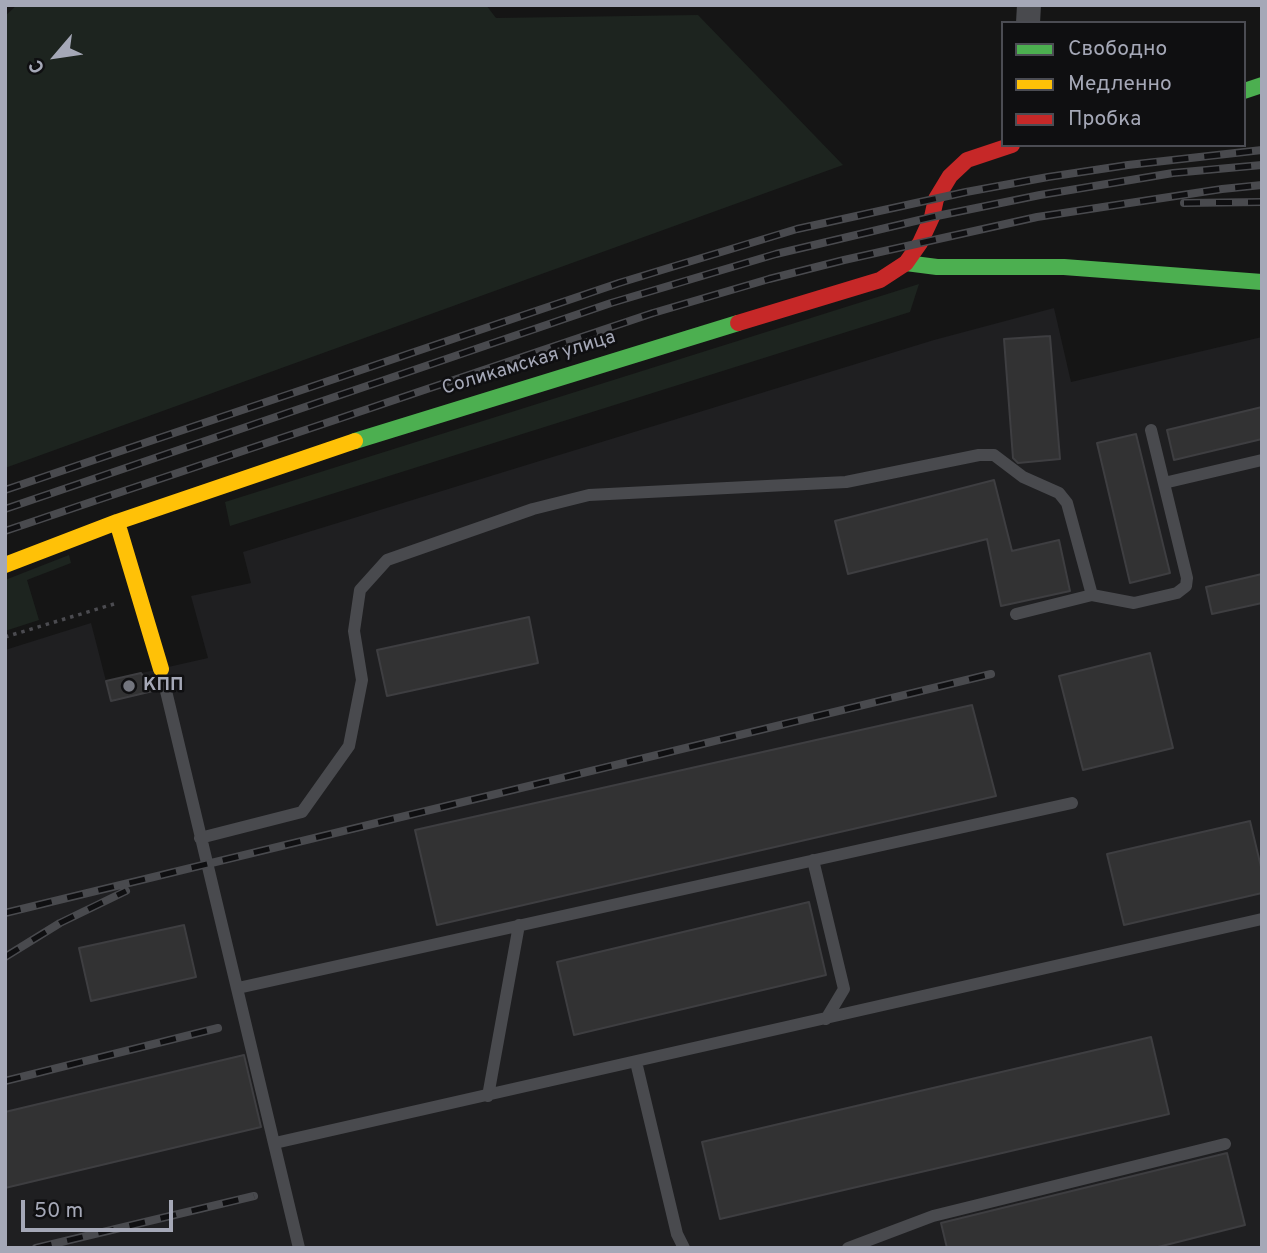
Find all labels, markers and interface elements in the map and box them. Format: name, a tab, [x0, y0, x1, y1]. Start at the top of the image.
north arrow	[21, 21, 91, 91]
legend	[1001, 21, 1246, 147]
text: Свободно	[1068, 36, 1167, 63]
text: С	[24, 55, 51, 77]
text: Медленно	[1068, 71, 1172, 98]
text: Пробка	[1068, 106, 1141, 133]
street label: Соликамская улица	[440, 327, 618, 401]
place label: КПП	[143, 675, 183, 697]
marker: КПП	[121, 678, 137, 694]
scale bar	[24, 1186, 177, 1230]
text: 50 m	[34, 1198, 83, 1225]

